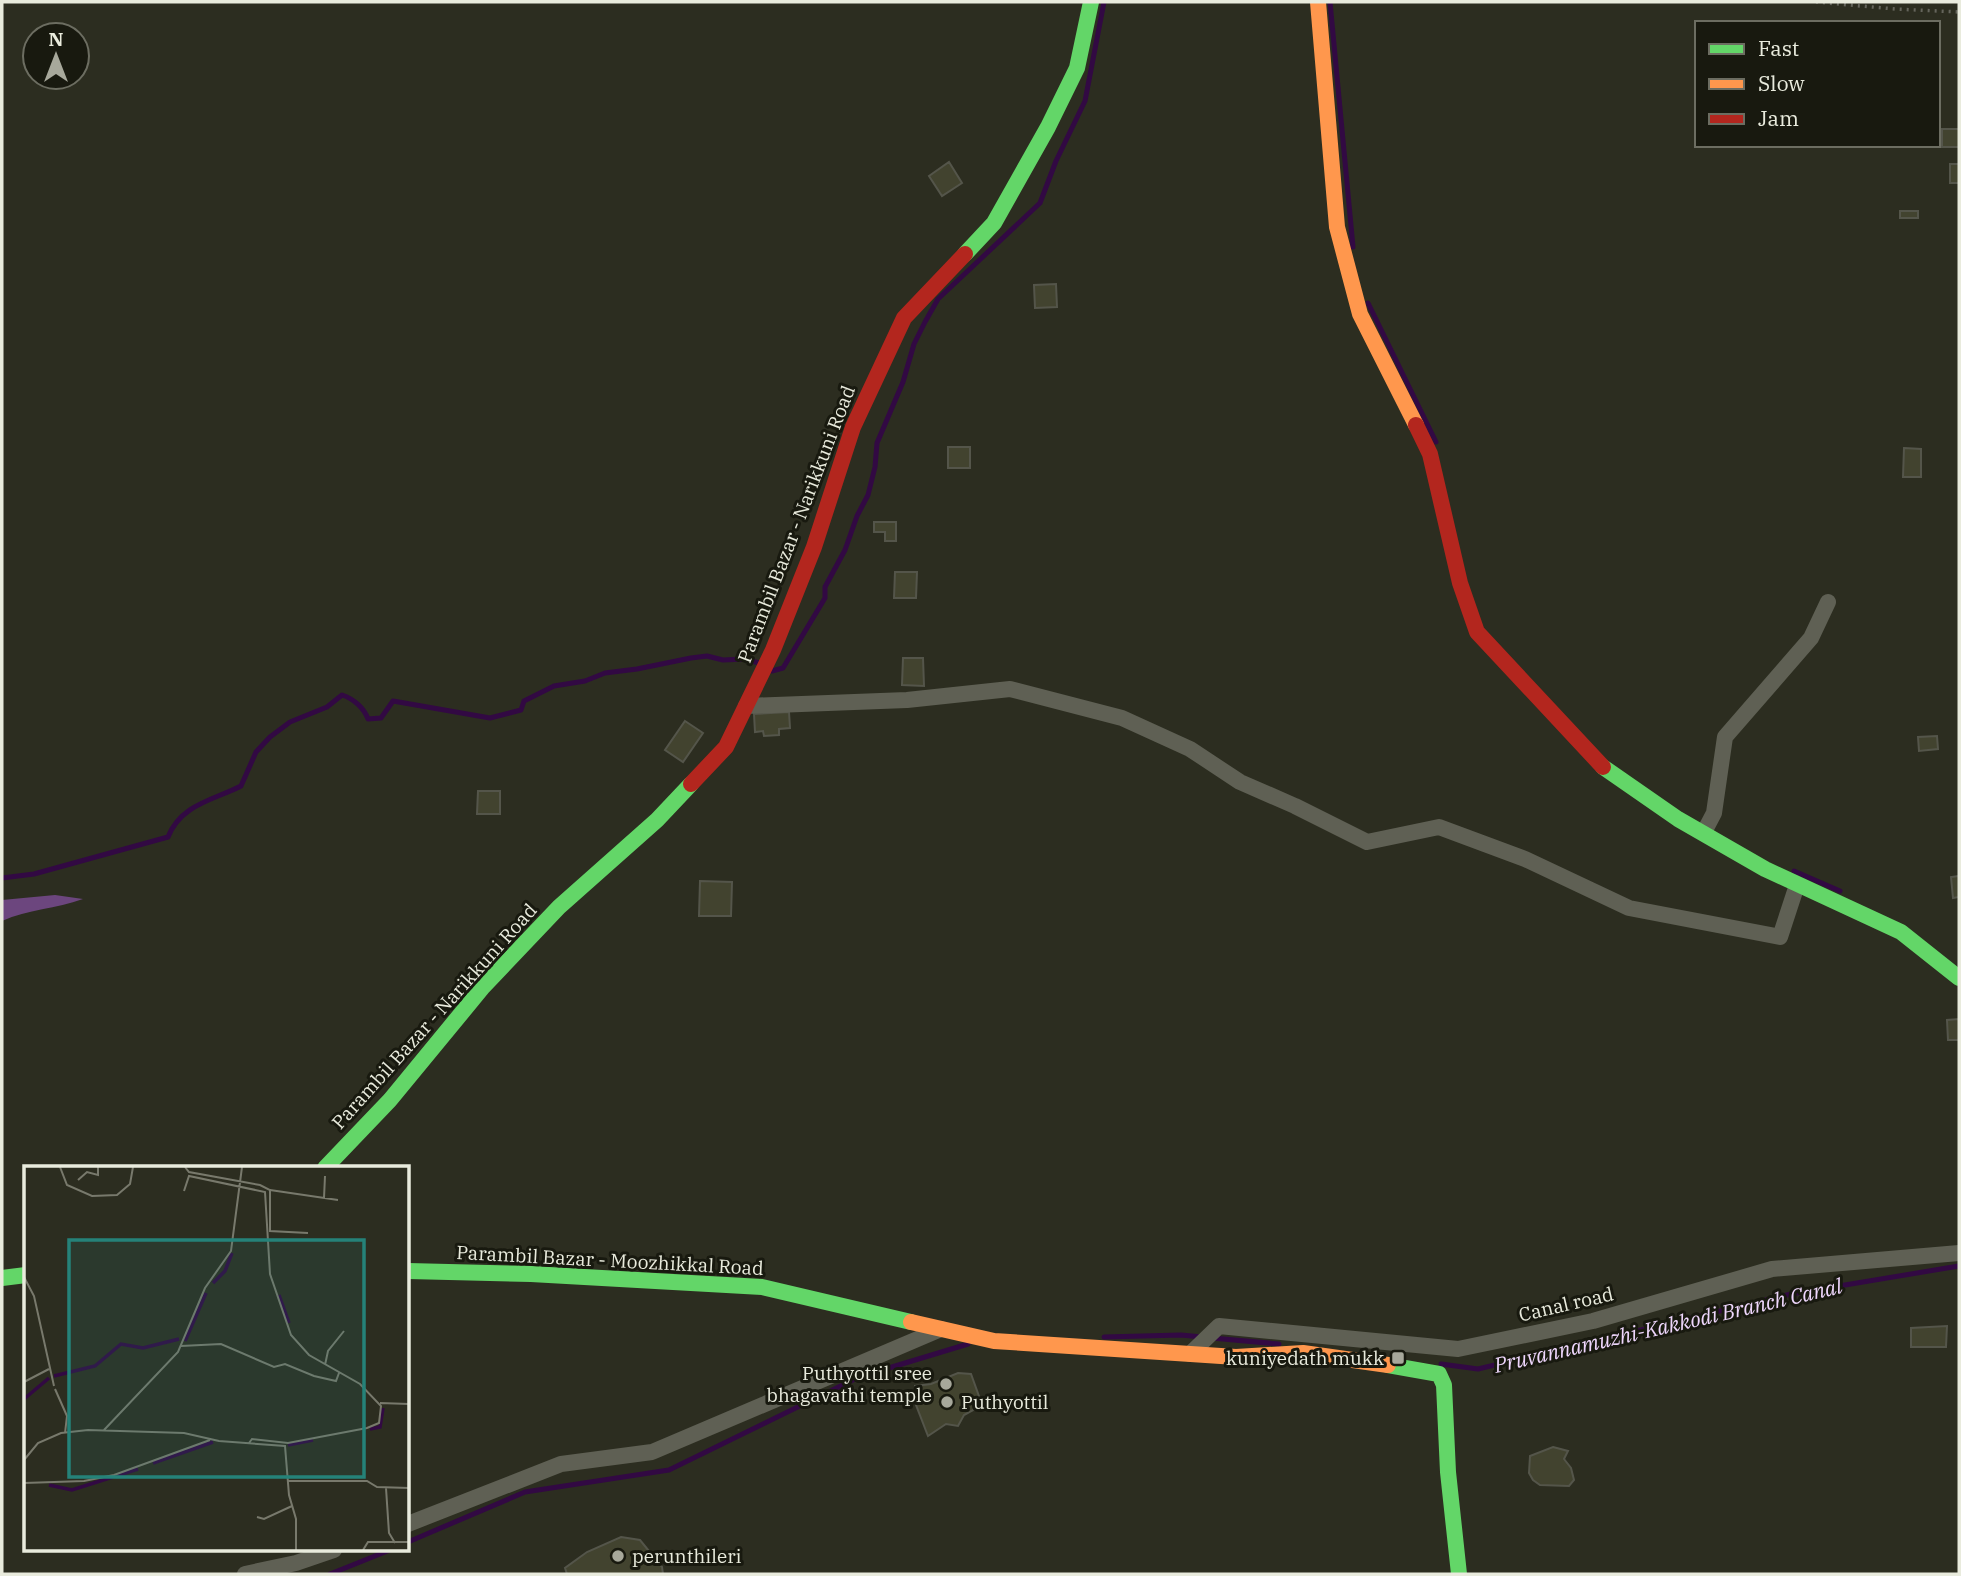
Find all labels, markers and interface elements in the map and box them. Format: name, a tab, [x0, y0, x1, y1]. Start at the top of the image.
north arrow	[21, 21, 91, 91]
legend	[1695, 21, 1940, 147]
text: N	[48, 27, 64, 51]
text: Fast	[1758, 34, 1799, 62]
text: Slow	[1758, 69, 1805, 97]
text: Jam	[1758, 104, 1799, 132]
street label: Parambil Bazar - Narikkuni Road	[732, 382, 860, 666]
street label: Parambil Bazar - Narikkuni Road	[326, 898, 542, 1134]
inset map	[24, 1166, 410, 1552]
street label: Parambil Bazar - Moozhikkal Road	[456, 1240, 764, 1280]
water label: Pruvannamuzhi-Kakkodi Branch Canal	[1490, 1271, 1846, 1379]
street label: Canal road	[1516, 1281, 1616, 1327]
place label: kuniyedath mukk	[1226, 1346, 1384, 1370]
marker: kuniyedath mukk	[1390, 1350, 1406, 1366]
place label: Puthyottil sree bhagavathi temple	[767, 1361, 932, 1407]
marker: Puthyottil sree bhagavathi temple	[938, 1376, 954, 1392]
place label: Puthyottil	[961, 1390, 1049, 1414]
marker: Puthyottil	[939, 1394, 955, 1410]
place label: perunthileri	[632, 1544, 742, 1568]
marker: perunthileri	[610, 1548, 626, 1564]

